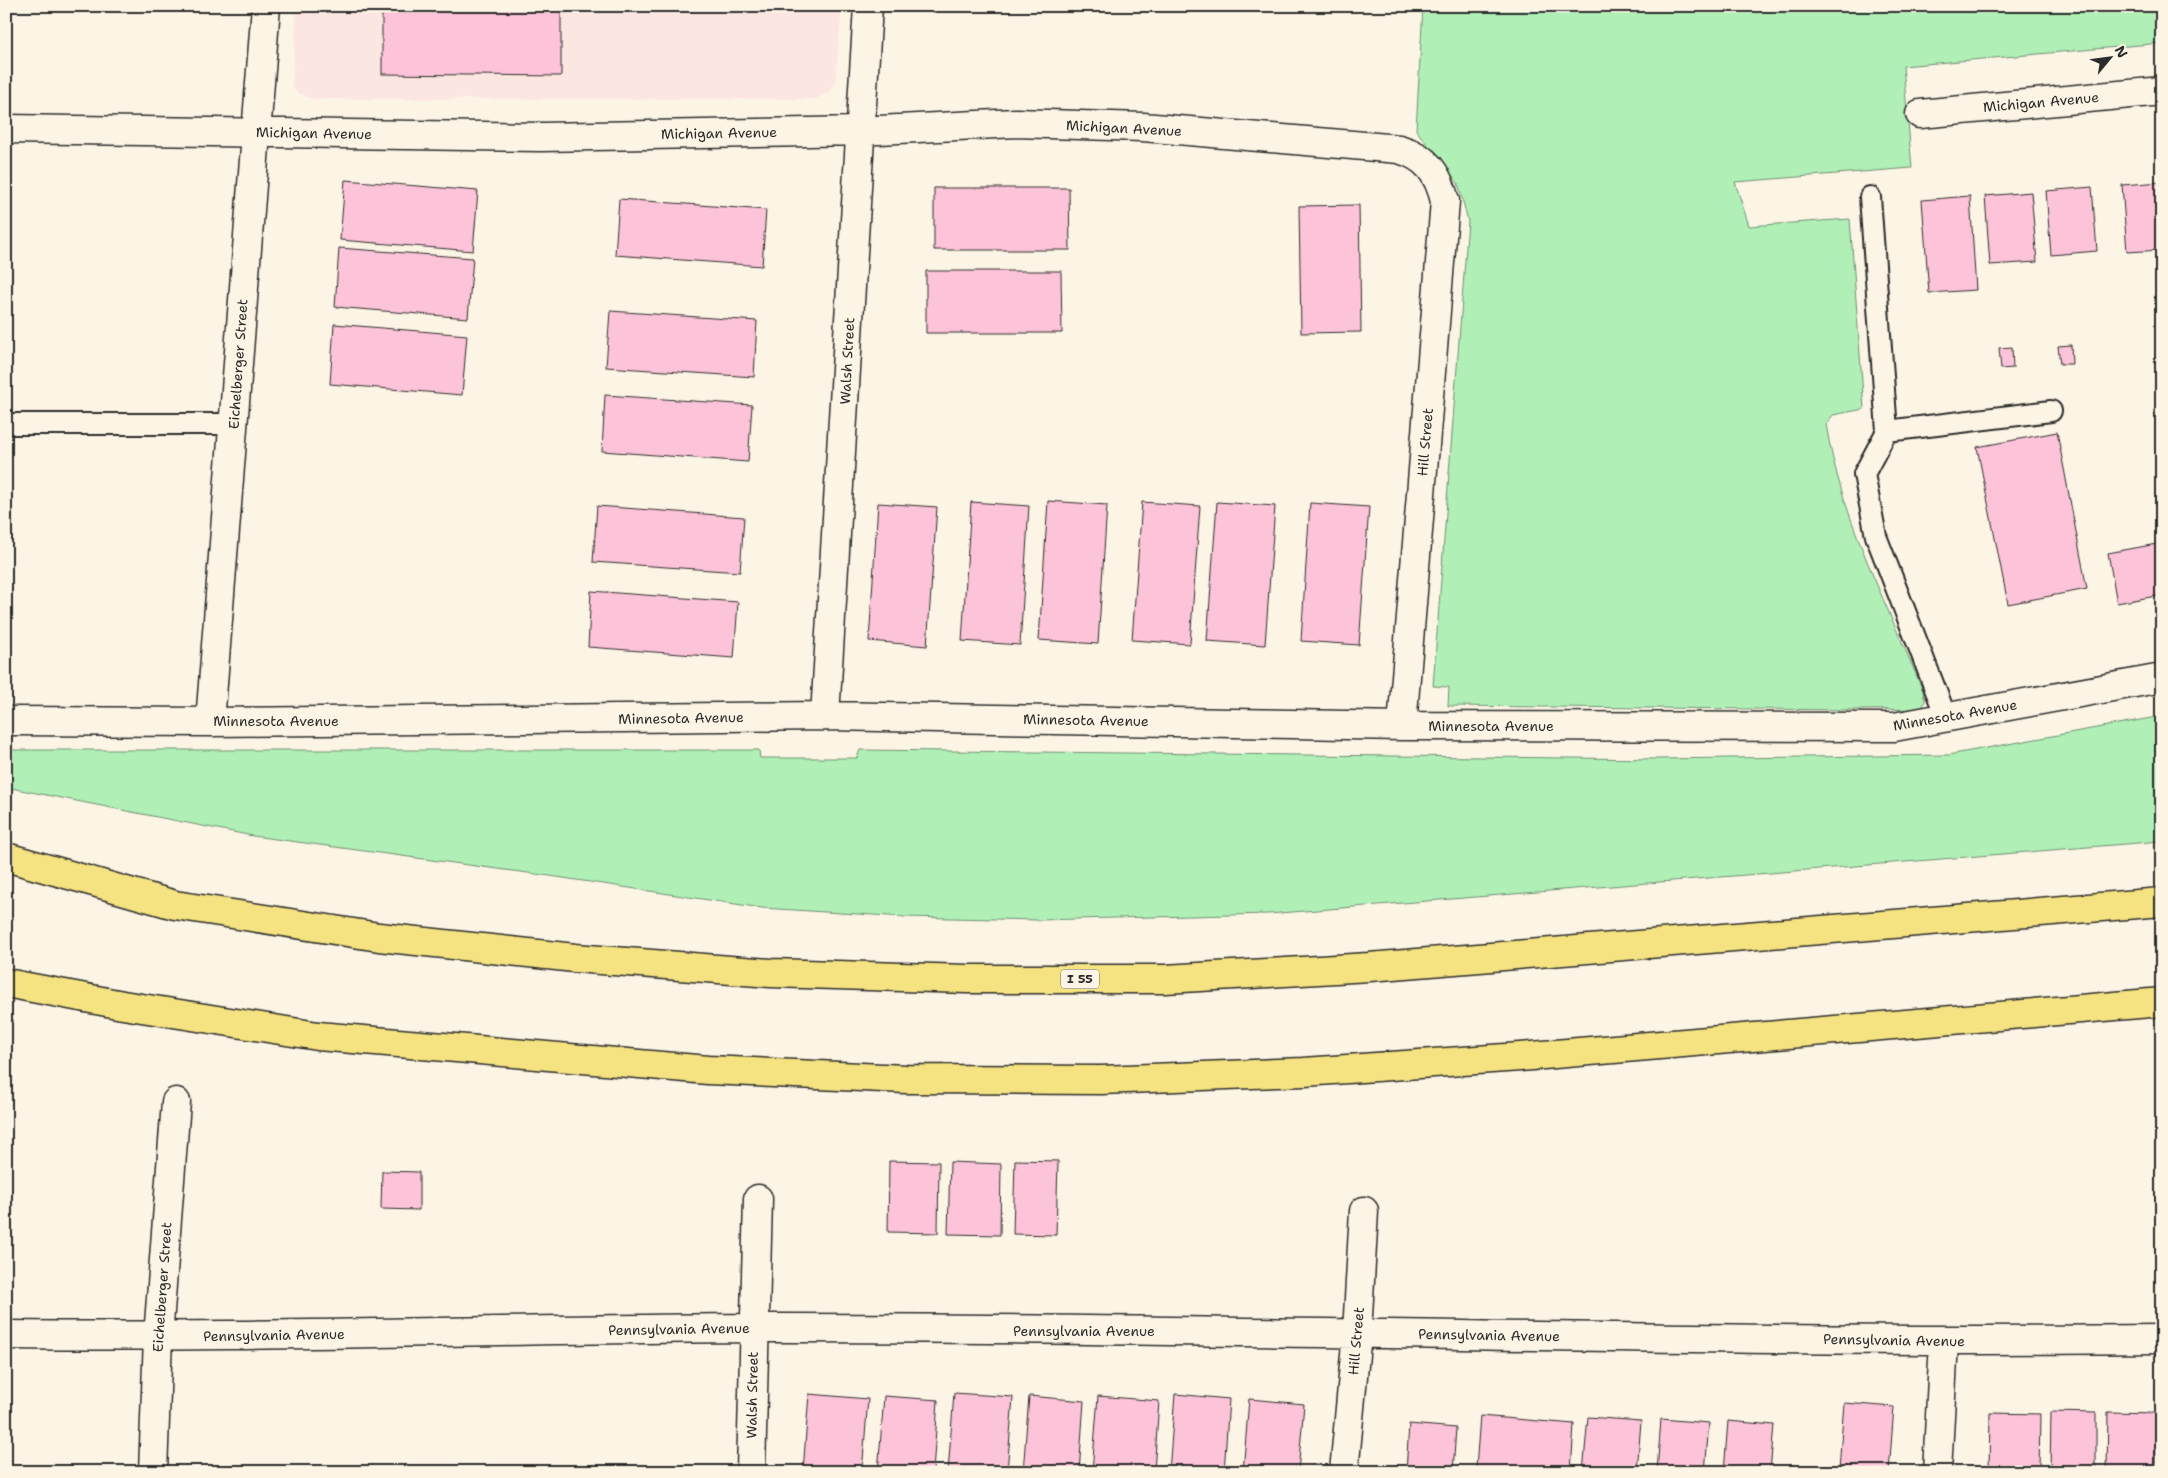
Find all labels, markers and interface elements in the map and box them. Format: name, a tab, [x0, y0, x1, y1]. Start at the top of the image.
north arrow	[2086, 32, 2136, 82]
text: N	[2111, 42, 2132, 61]
street label: Michigan Avenue	[1982, 88, 2100, 116]
street label: Michigan Avenue	[1065, 116, 1183, 140]
street label: Michigan Avenue	[256, 123, 372, 143]
street label: Michigan Avenue	[661, 123, 777, 143]
street label: Eichelberger Street	[224, 298, 252, 430]
street label: Walsh Street	[836, 317, 858, 405]
street label: Hill Street	[1413, 407, 1437, 477]
street label: Minnesota Avenue	[1892, 695, 2019, 735]
street label: Minnesota Avenue	[618, 708, 744, 728]
street label: Minnesota Avenue	[1023, 710, 1149, 730]
street label: Minnesota Avenue	[213, 712, 339, 730]
street label: Minnesota Avenue	[1428, 717, 1554, 735]
road number: I 55	[1061, 970, 1099, 989]
street label: Eichelberger Street	[148, 1221, 176, 1353]
street label: Hill Street	[1344, 1306, 1368, 1376]
street label: Pennsylvania Avenue	[608, 1319, 750, 1339]
street label: Pennsylvania Avenue	[1013, 1322, 1155, 1340]
street label: Pennsylvania Avenue	[203, 1325, 345, 1345]
street label: Pennsylvania Avenue	[1418, 1325, 1560, 1345]
street label: Pennsylvania Avenue	[1823, 1330, 1965, 1350]
street label: Walsh Street	[742, 1351, 762, 1439]

